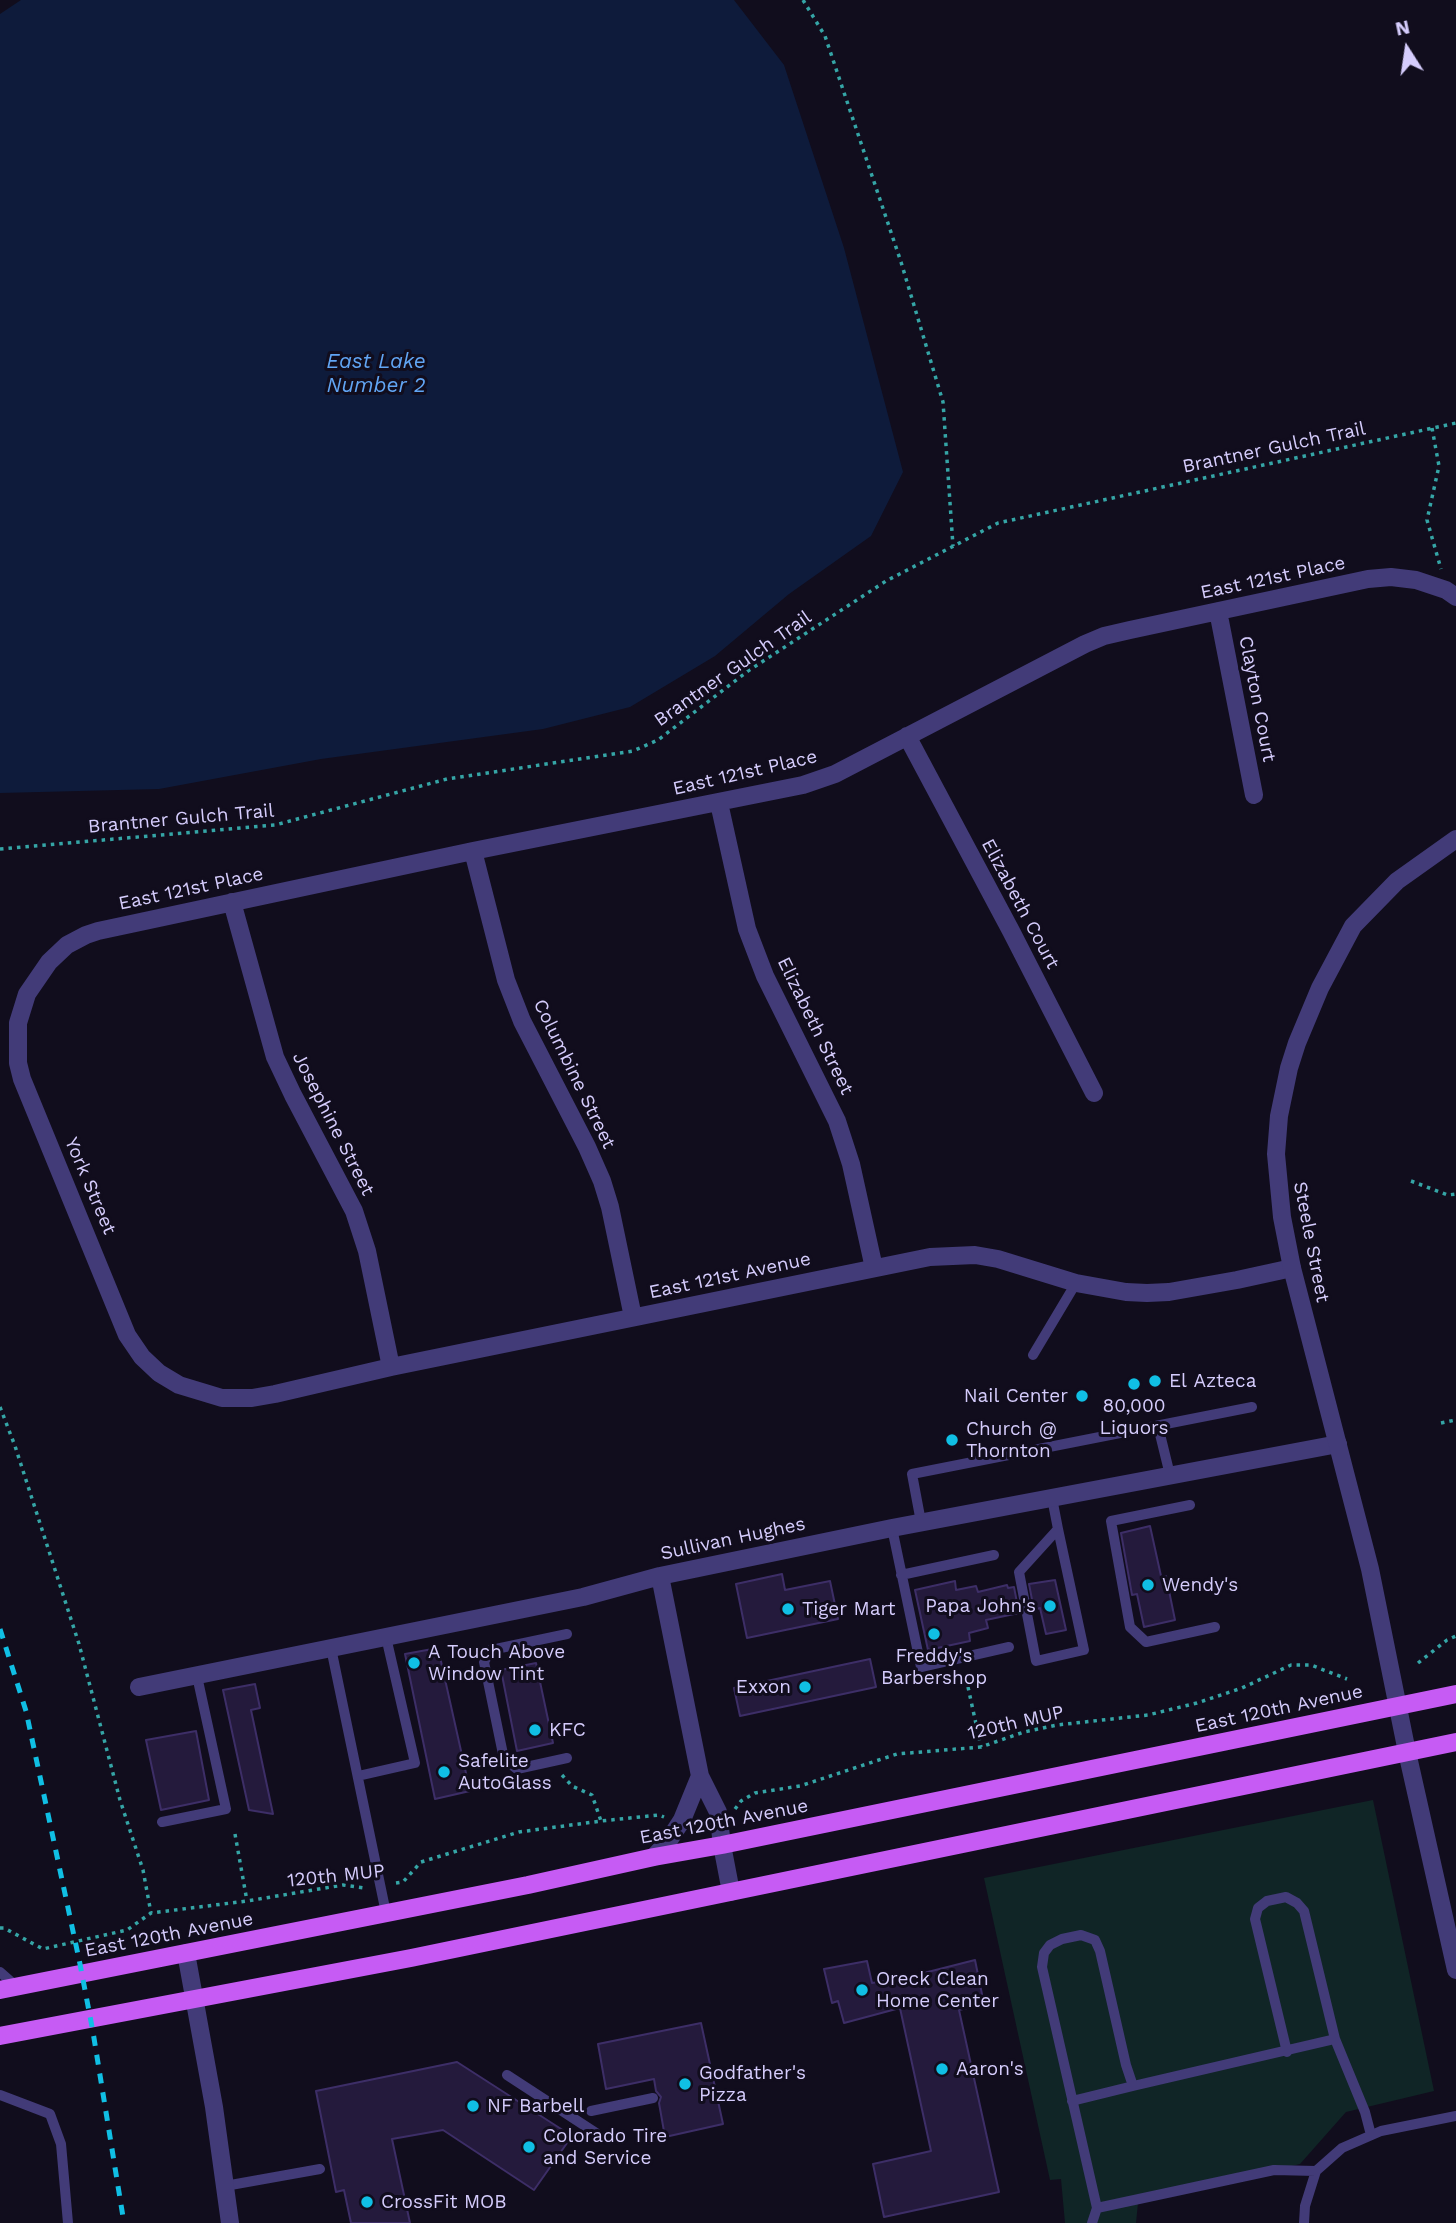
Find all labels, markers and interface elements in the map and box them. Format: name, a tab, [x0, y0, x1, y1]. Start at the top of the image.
north arrow	[1372, 14, 1442, 84]
text: N	[1393, 15, 1412, 41]
water label: East Lake Number 2	[326, 349, 426, 399]
street label: Brantner Gulch Trail	[1180, 417, 1368, 479]
street label: East 121st Place	[1199, 552, 1347, 604]
street label: Brantner Gulch Trail	[650, 606, 816, 732]
street label: Clayton Court	[1234, 634, 1280, 764]
street label: East 121st Place	[671, 745, 819, 801]
street label: Brantner Gulch Trail	[87, 800, 275, 838]
street label: Elizabeth Court	[976, 835, 1064, 973]
street label: East 121st Place	[117, 863, 265, 915]
street label: Elizabeth Street	[772, 954, 858, 1098]
street label: Columbine Street	[528, 996, 620, 1152]
street label: Josephine Street	[287, 1048, 379, 1200]
street label: York Street	[59, 1134, 121, 1238]
street label: Steele Street	[1288, 1180, 1334, 1304]
street label: East 121st Avenue	[647, 1248, 813, 1304]
place label: El Azteca	[1169, 1370, 1256, 1392]
marker: El Azteca	[1147, 1373, 1163, 1389]
marker: 80,000 Liquors	[1126, 1376, 1142, 1392]
place label: Nail Center	[964, 1385, 1068, 1407]
marker: Nail Center	[1074, 1388, 1090, 1404]
place label: 80,000 Liquors	[1100, 1395, 1168, 1439]
place label: Church @ Thornton	[966, 1418, 1057, 1462]
marker: Church @ Thornton	[944, 1432, 960, 1448]
street label: Sullivan Hughes	[659, 1513, 807, 1565]
place label: Wendy's	[1162, 1574, 1238, 1596]
marker: Wendy's	[1140, 1577, 1156, 1593]
place label: Papa John's	[925, 1595, 1036, 1617]
place label: Tiger Mart	[802, 1598, 896, 1620]
marker: Papa John's	[1042, 1598, 1058, 1614]
marker: Tiger Mart	[780, 1601, 796, 1617]
marker: Freddy's Barbershop	[926, 1626, 942, 1642]
place label: A Touch Above Window Tint	[428, 1641, 565, 1685]
place label: Freddy's Barbershop	[881, 1645, 987, 1689]
marker: A Touch Above Window Tint	[406, 1655, 422, 1671]
place label: Exxon	[736, 1676, 791, 1698]
marker: Exxon	[797, 1679, 813, 1695]
street label: East 120th Avenue	[1193, 1680, 1365, 1738]
street label: 120th MUP	[966, 1701, 1066, 1745]
place label: KFC	[549, 1719, 586, 1741]
marker: KFC	[527, 1722, 543, 1738]
place label: Safelite AutoGlass	[458, 1750, 552, 1794]
marker: Safelite AutoGlass	[436, 1764, 452, 1780]
street label: East 120th Avenue	[638, 1794, 810, 1850]
street label: 120th MUP	[286, 1860, 386, 1892]
street label: East 120th Avenue	[83, 1907, 255, 1963]
place label: Oreck Clean Home Center	[876, 1968, 999, 2012]
marker: Oreck Clean Home Center	[854, 1982, 870, 1998]
place label: Aaron's	[956, 2058, 1024, 2080]
marker: Aaron's	[934, 2061, 950, 2077]
place label: Godfather's Pizza	[699, 2062, 806, 2106]
marker: Godfather's Pizza	[677, 2076, 693, 2092]
place label: NF Barbell	[487, 2095, 584, 2117]
marker: NF Barbell	[465, 2098, 481, 2114]
place label: Colorado Tire and Service	[543, 2125, 667, 2169]
marker: Colorado Tire and Service	[521, 2139, 537, 2155]
place label: CrossFit MOB	[381, 2191, 507, 2213]
marker: CrossFit MOB	[359, 2194, 375, 2210]

